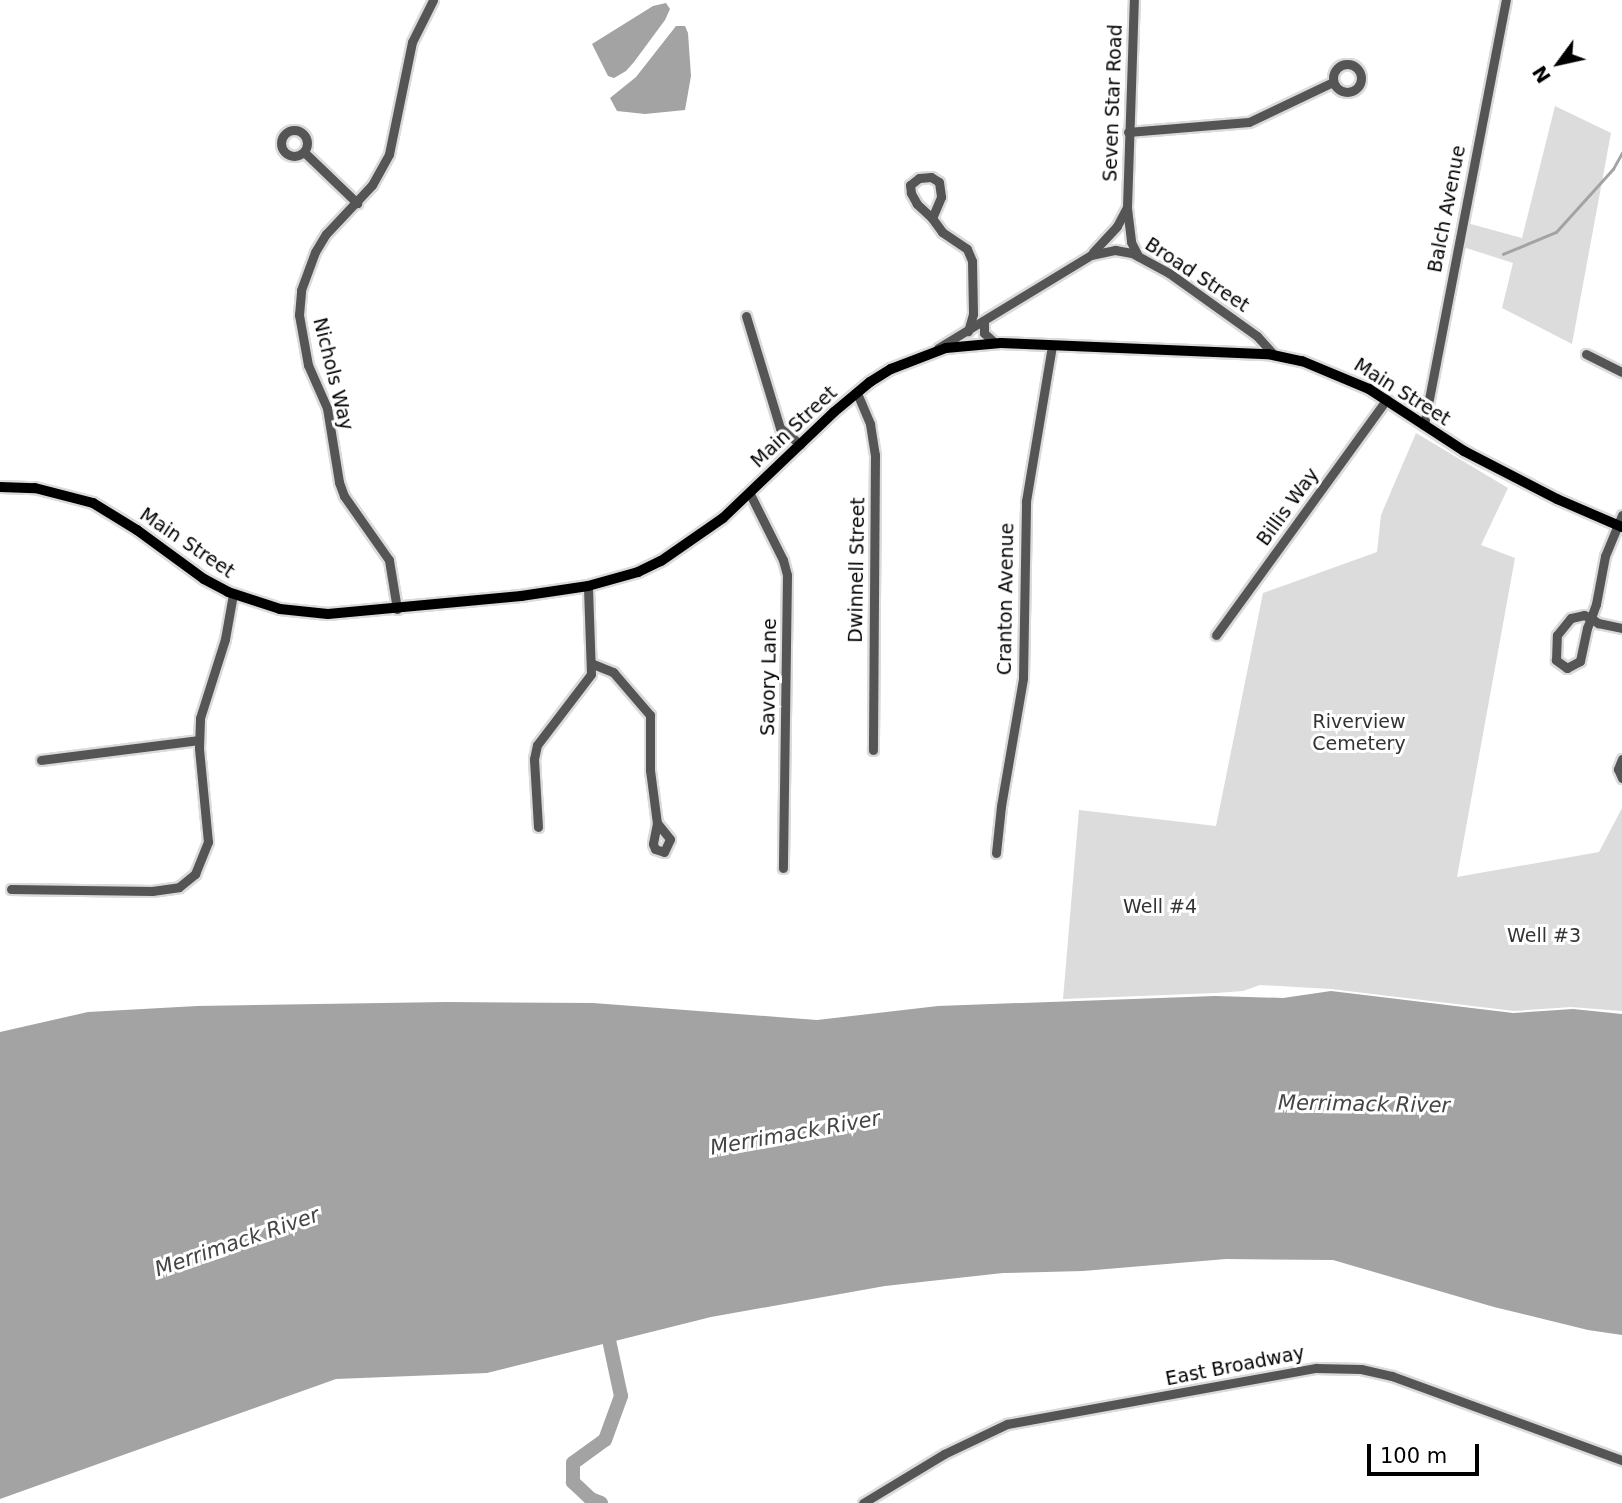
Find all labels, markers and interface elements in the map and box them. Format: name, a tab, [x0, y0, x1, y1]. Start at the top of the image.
street label: Seven Star Road	[1099, 24, 1127, 182]
north arrow	[1524, 28, 1594, 98]
text: N	[1528, 62, 1555, 87]
street label: Balch Avenue	[1423, 143, 1471, 275]
street label: Broad Street	[1141, 233, 1253, 317]
street label: Nichols Way	[308, 315, 358, 433]
street label: Main Street	[1350, 353, 1454, 431]
street label: Main Street	[746, 381, 842, 473]
street label: Billis Way	[1252, 464, 1324, 550]
street label: Dwinnell Street	[844, 497, 870, 643]
street label: Main Street	[135, 503, 239, 583]
street label: Cranton Avenue	[993, 523, 1019, 675]
street label: Savory Lane	[757, 618, 781, 736]
park label: Riverview Cemetery	[1312, 711, 1406, 755]
park label: Well #4	[1123, 896, 1197, 918]
park label: Well #3	[1507, 925, 1581, 947]
water label: Merrimack River	[1278, 1090, 1450, 1118]
water label: Merrimack River	[708, 1106, 882, 1160]
water label: Merrimack River	[151, 1202, 323, 1282]
street label: East Broadway	[1164, 1341, 1306, 1391]
scale bar	[1370, 1430, 1482, 1474]
text: 100 m	[1380, 1444, 1447, 1468]

